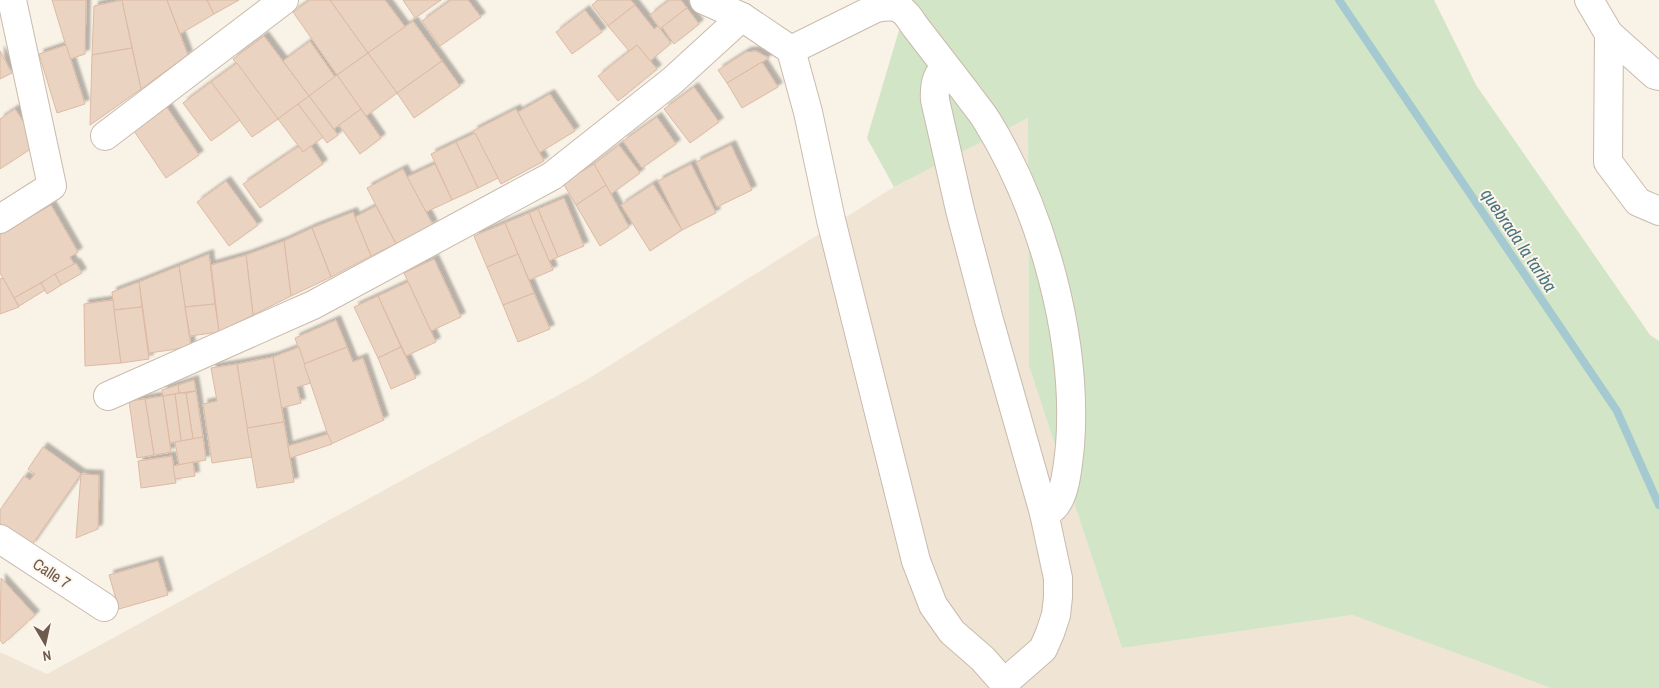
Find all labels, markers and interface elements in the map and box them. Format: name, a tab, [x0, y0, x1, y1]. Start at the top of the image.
water label: quebrada la tariba	[1475, 183, 1563, 297]
street label: Calle 7	[29, 553, 75, 593]
north arrow	[20, 618, 70, 668]
text: N	[42, 646, 53, 665]

